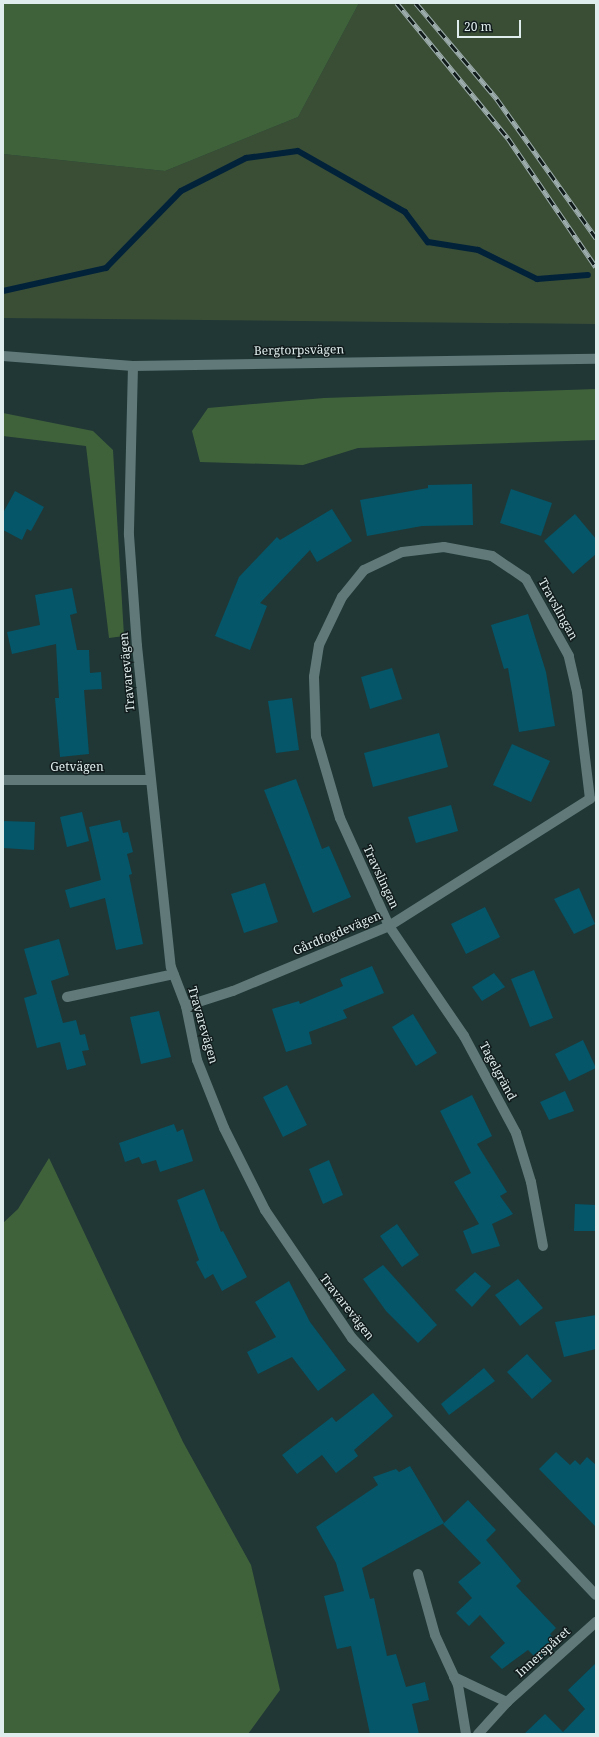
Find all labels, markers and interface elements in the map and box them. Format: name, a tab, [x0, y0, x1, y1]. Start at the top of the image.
scale bar	[459, 12, 523, 38]
text: 20 m	[464, 18, 492, 35]
street label: Bergtorpsvägen	[254, 342, 344, 358]
street label: Travslingan	[535, 576, 581, 642]
street label: Travarevägen	[116, 632, 138, 712]
street label: Getvägen	[50, 760, 104, 774]
street label: Travslingan	[360, 843, 402, 911]
street label: Gårdfogdevägen	[291, 908, 383, 958]
street label: Travarevägen	[185, 985, 221, 1065]
street label: Tagelgränd	[477, 1039, 519, 1103]
street label: Travarevägen	[317, 1271, 377, 1343]
street label: Innerspåret	[513, 1624, 573, 1680]

